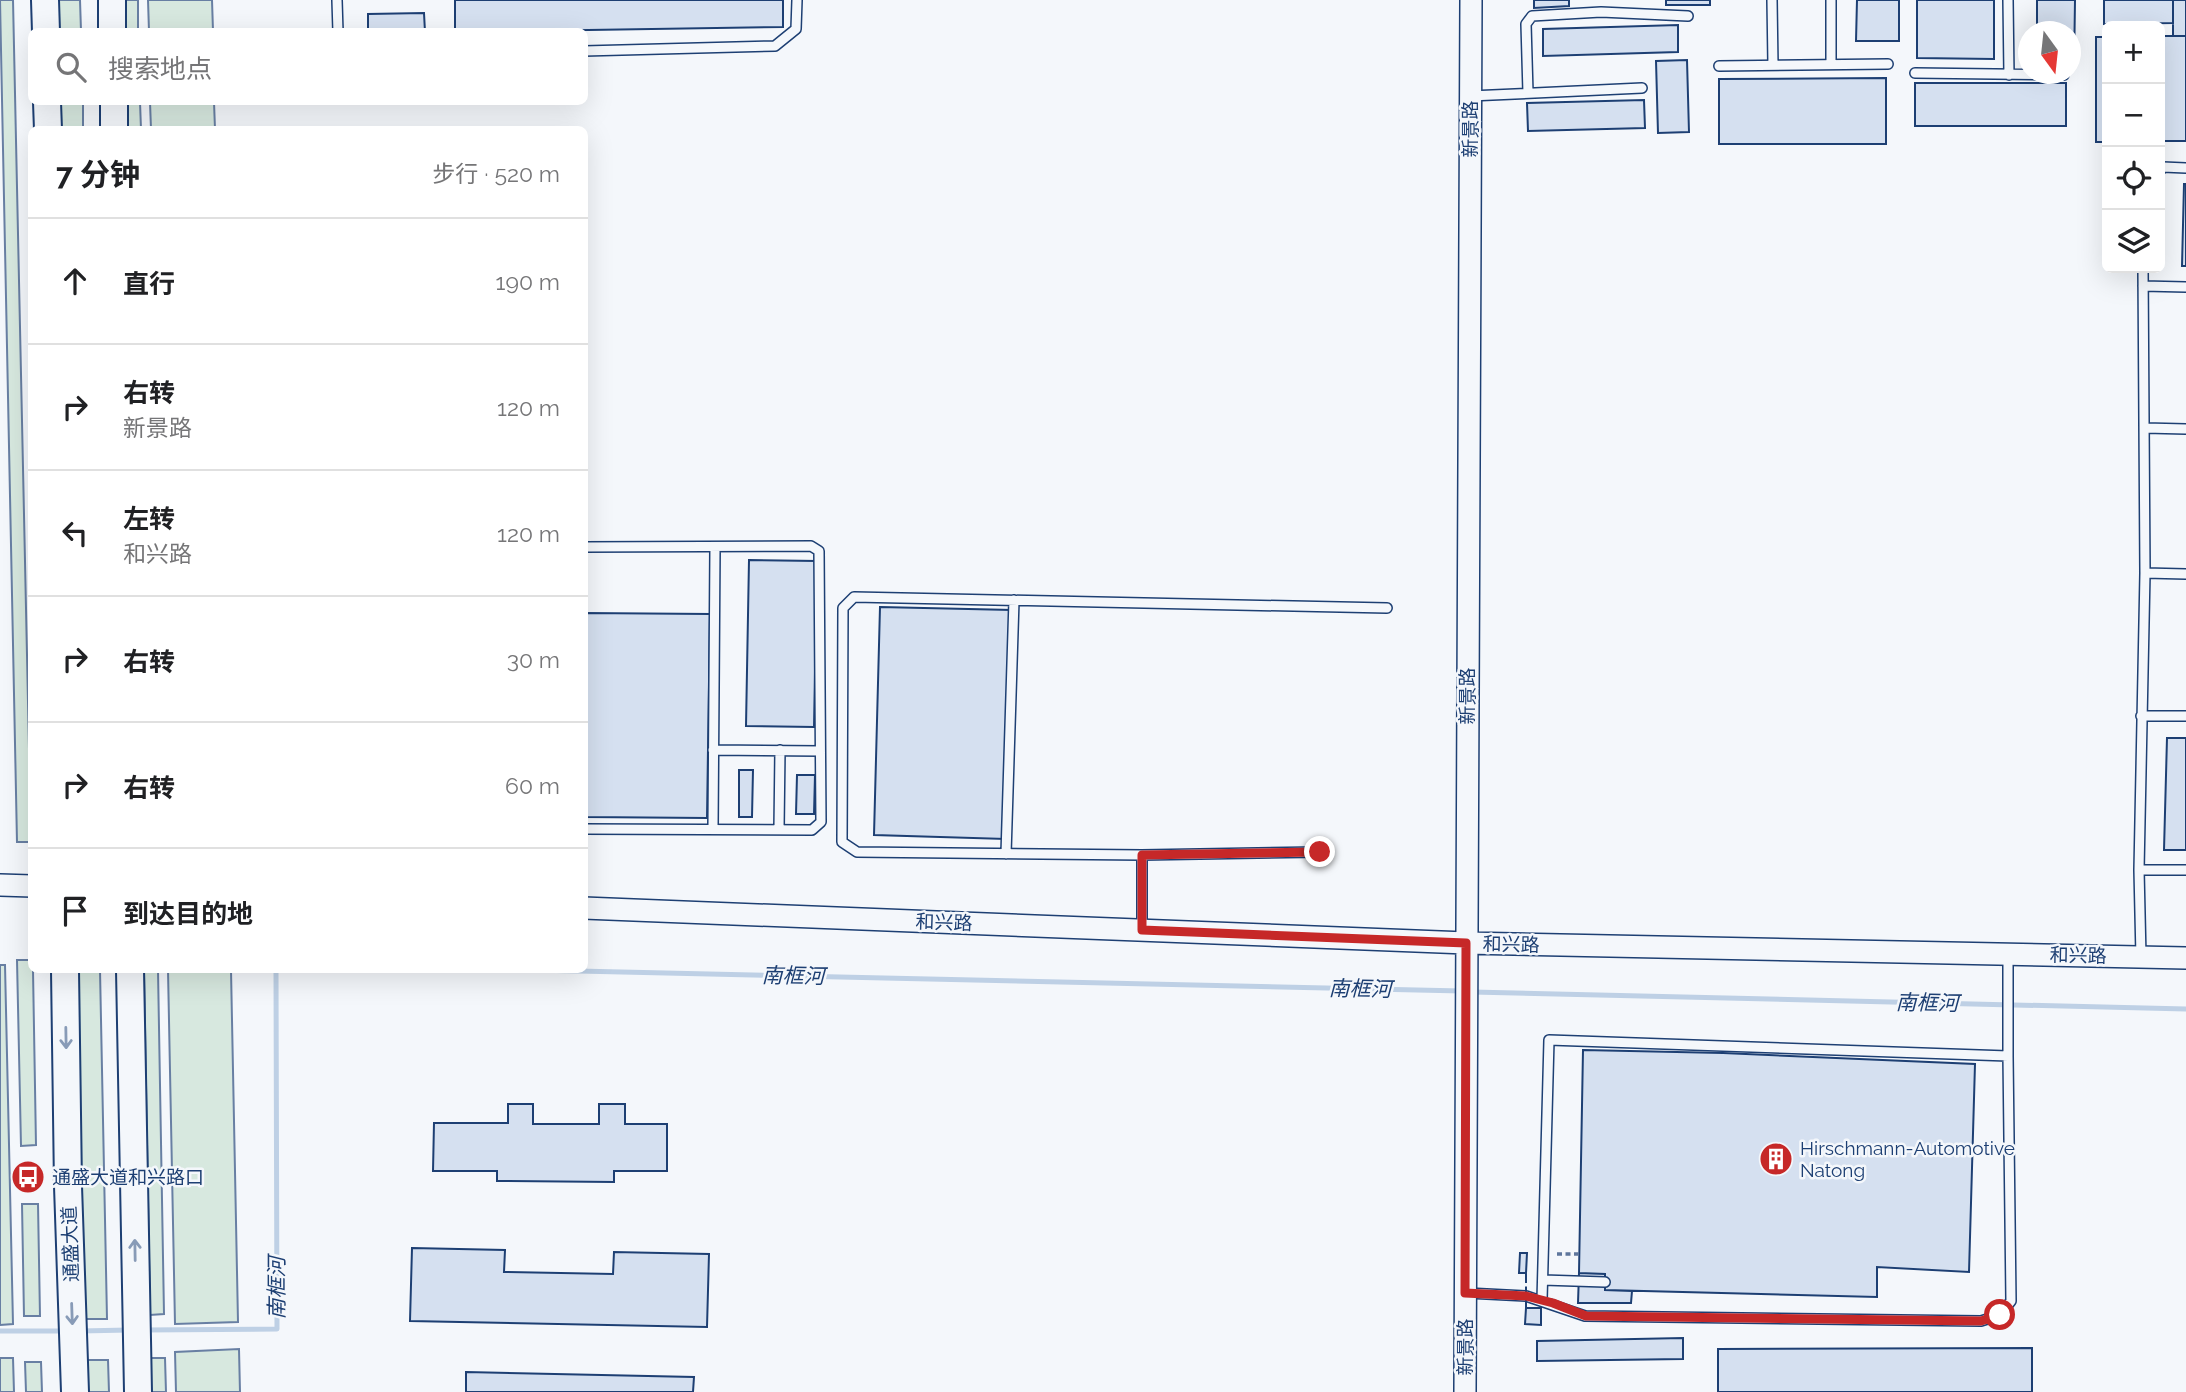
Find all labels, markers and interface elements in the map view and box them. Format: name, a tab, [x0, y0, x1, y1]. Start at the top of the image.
north arrow	[2018, 21, 2081, 84]
map controls	[2102, 21, 2165, 273]
button: +	[2102, 21, 2165, 84]
search box	[28, 28, 588, 105]
icon: search	[52, 48, 90, 86]
text: 搜索地点	[108, 54, 212, 84]
button: −	[2102, 84, 2165, 147]
street label: 新景路	[1459, 100, 1481, 158]
button: locate	[2102, 147, 2165, 210]
text: 7 分钟	[56, 157, 140, 192]
text: 步行 · 520 m	[432, 160, 560, 187]
button: layers	[2102, 210, 2165, 273]
icon: ahead	[56, 262, 94, 300]
text: 190 m	[496, 268, 560, 295]
text: 直行	[123, 269, 175, 299]
text: 右转	[123, 378, 175, 408]
icon: right	[56, 388, 94, 426]
text: 120 m	[497, 394, 560, 421]
text: 新景路	[123, 414, 192, 441]
text: 左转	[123, 504, 175, 534]
icon: left	[56, 514, 94, 552]
text: 120 m	[497, 520, 560, 547]
text: 和兴路	[123, 540, 192, 567]
icon: right	[56, 640, 94, 678]
text: 30 m	[507, 646, 560, 673]
text: 右转	[123, 647, 175, 677]
street label: 新景路	[1456, 667, 1478, 725]
icon: right	[56, 766, 94, 804]
text: 60 m	[505, 772, 560, 799]
text: 右转	[123, 773, 175, 803]
route end	[1304, 836, 1335, 867]
icon: arrive	[56, 892, 94, 930]
text: 到达目的地	[123, 899, 253, 929]
street label: 和兴路	[915, 910, 973, 934]
street label: 和兴路	[1482, 933, 1540, 955]
street label: 和兴路	[2049, 944, 2107, 966]
water label: 南框河	[761, 962, 829, 989]
water label: 南框河	[1328, 975, 1396, 1002]
water label: 南框河	[1895, 989, 1963, 1016]
one-way arrow	[59, 1026, 73, 1049]
place label: Hirschmann-Automotive Natong	[1800, 1137, 2015, 1181]
building icon: Hirschmann-Automotive Natong	[1757, 1140, 1795, 1178]
bus stop icon: 通盛大道和兴路口	[9, 1158, 47, 1196]
place label: 通盛大道和兴路口	[52, 1166, 204, 1188]
street label: 通盛大道	[58, 1206, 82, 1282]
one-way arrow	[129, 1239, 142, 1262]
water label: 南框河	[264, 1253, 289, 1320]
route start	[1984, 1299, 2015, 1330]
one-way arrow	[66, 1302, 79, 1325]
street label: 新景路	[1454, 1318, 1476, 1376]

